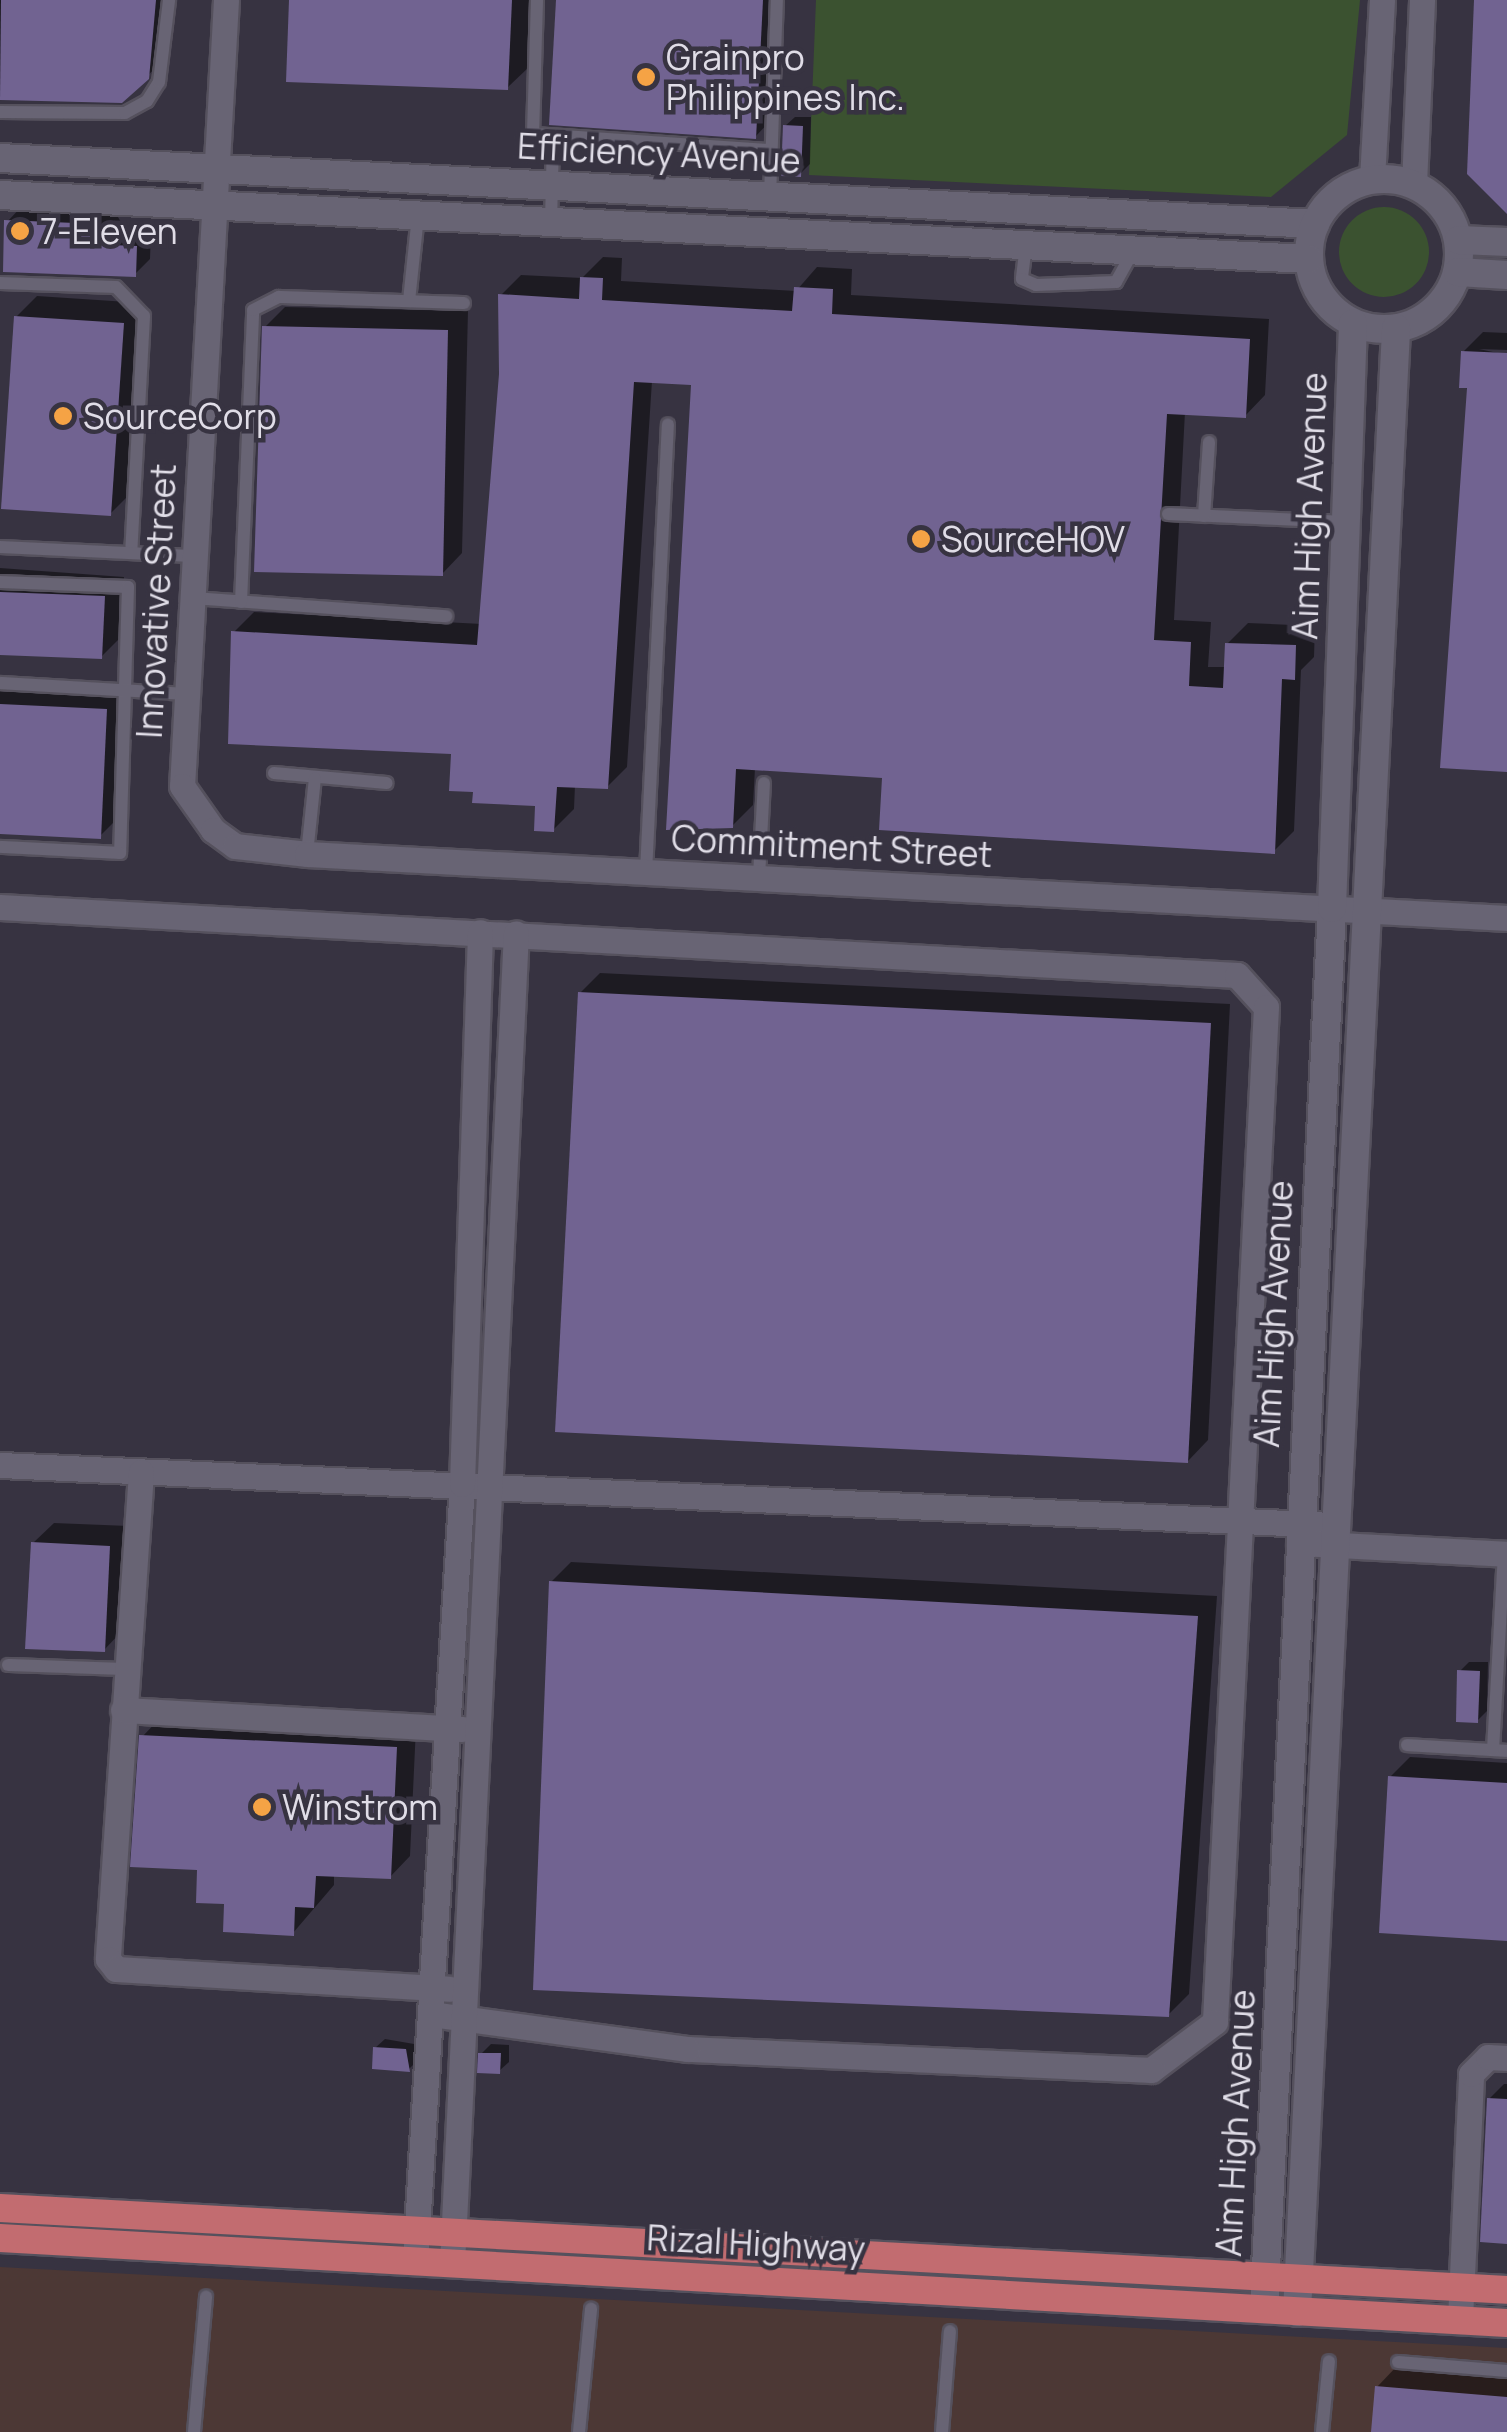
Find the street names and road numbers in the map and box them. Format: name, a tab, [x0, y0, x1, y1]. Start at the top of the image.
street label: Efficiency Avenue	[516, 125, 802, 181]
street label: Aim High Avenue	[1283, 372, 1335, 640]
street label: Innovative Street	[128, 462, 184, 740]
street label: Commitment Street	[670, 817, 994, 875]
street label: Aim High Avenue	[1245, 1179, 1301, 1449]
street label: Aim High Avenue	[1207, 1988, 1263, 2258]
street label: Rizal Highway	[646, 2216, 866, 2270]

